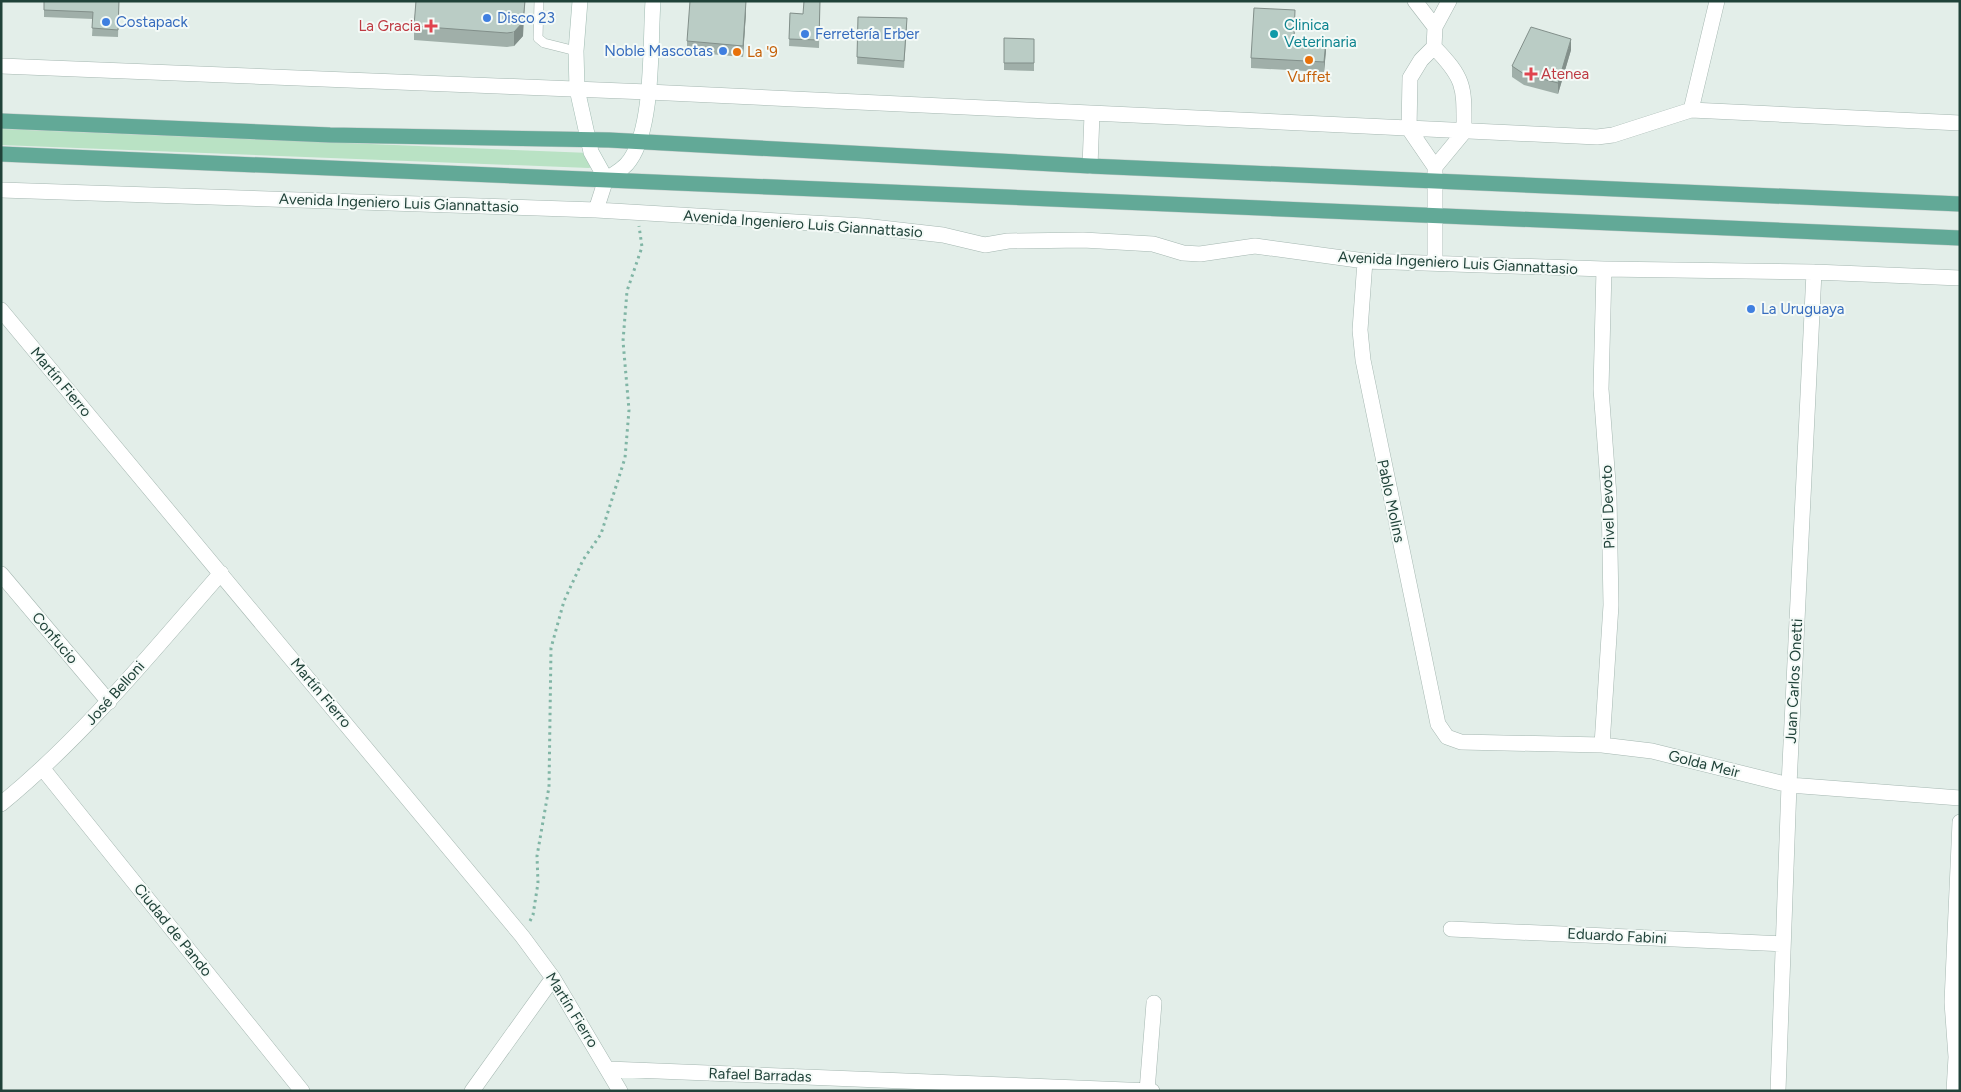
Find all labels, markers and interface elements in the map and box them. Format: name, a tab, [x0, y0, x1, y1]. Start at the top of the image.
place label: Disco 23	[497, 9, 555, 27]
marker: Disco 23	[481, 12, 493, 24]
place label: Costapack	[116, 13, 188, 31]
marker: Costapack	[100, 16, 112, 28]
place label: Clinica Veterinaria	[1284, 16, 1357, 51]
place label: La Gracia	[358, 17, 421, 35]
marker: La Gracia	[425, 20, 437, 32]
place label: Ferretería Erber	[815, 25, 919, 43]
marker: Ferretería Erber	[799, 28, 811, 40]
marker: Clinica Veterinaria	[1268, 28, 1280, 40]
place label: Noble Mascotas	[604, 42, 713, 60]
place label: La '9	[747, 43, 778, 61]
marker: Noble Mascotas	[717, 45, 729, 57]
marker: La '9	[731, 46, 743, 58]
marker: Vuffet	[1303, 54, 1315, 66]
place label: Atenea	[1541, 65, 1589, 83]
place label: Vuffet	[1287, 68, 1331, 86]
marker: Atenea	[1525, 68, 1537, 80]
street label: Avenida Ingeniero Luis Giannattasio	[279, 190, 520, 216]
street label: Avenida Ingeniero Luis Giannattasio	[683, 207, 924, 241]
street label: Avenida Ingeniero Luis Giannattasio	[1338, 248, 1579, 278]
place label: La Uruguaya	[1761, 300, 1844, 318]
marker: La Uruguaya	[1745, 303, 1757, 315]
street label: Martín Fierro	[27, 344, 95, 421]
street label: Pablo Molins	[1373, 458, 1409, 544]
street label: Pivel Devoto	[1598, 464, 1618, 549]
street label: Confucio	[28, 608, 82, 668]
street label: Juan Carlos Onetti	[1782, 618, 1806, 744]
street label: Martín Fierro	[287, 655, 355, 732]
street label: José Belloni	[82, 657, 148, 729]
street label: Golda Meir	[1666, 746, 1742, 782]
street label: Ciudad de Pando	[130, 880, 216, 980]
street label: Eduardo Fabini	[1567, 924, 1667, 948]
street label: Martín Fierro	[542, 969, 602, 1051]
street label: Rafael Barradas	[708, 1064, 812, 1086]

